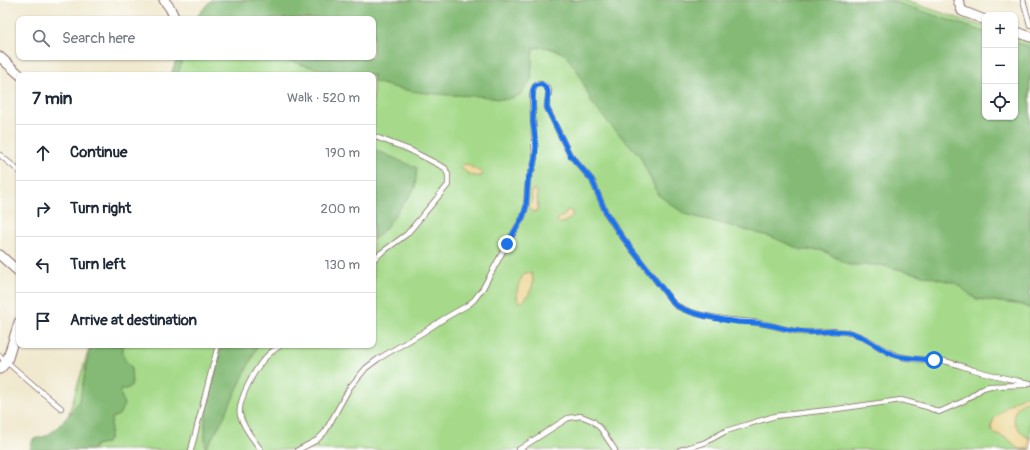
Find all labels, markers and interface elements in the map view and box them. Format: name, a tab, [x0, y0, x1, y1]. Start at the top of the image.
map controls	[982, 12, 1018, 120]
button: +	[982, 12, 1018, 48]
search box	[16, 16, 376, 60]
icon: search	[30, 27, 52, 49]
text: Search here	[62, 29, 135, 48]
button: −	[982, 48, 1018, 84]
button: locate	[982, 84, 1018, 120]
text: 7 min	[32, 88, 72, 109]
text: Walk · 520 m	[287, 90, 360, 106]
icon: ahead	[32, 142, 54, 164]
text: Continue	[70, 143, 128, 162]
text: 190 m	[325, 145, 360, 161]
icon: right	[32, 198, 54, 220]
text: Turn right	[70, 199, 131, 218]
text: 200 m	[321, 201, 360, 217]
route end	[498, 235, 516, 253]
icon: left	[32, 254, 54, 276]
text: Turn left	[70, 255, 126, 274]
text: 130 m	[324, 257, 360, 273]
icon: arrive	[32, 310, 54, 332]
text: Arrive at destination	[70, 311, 197, 330]
route start	[925, 351, 943, 369]

